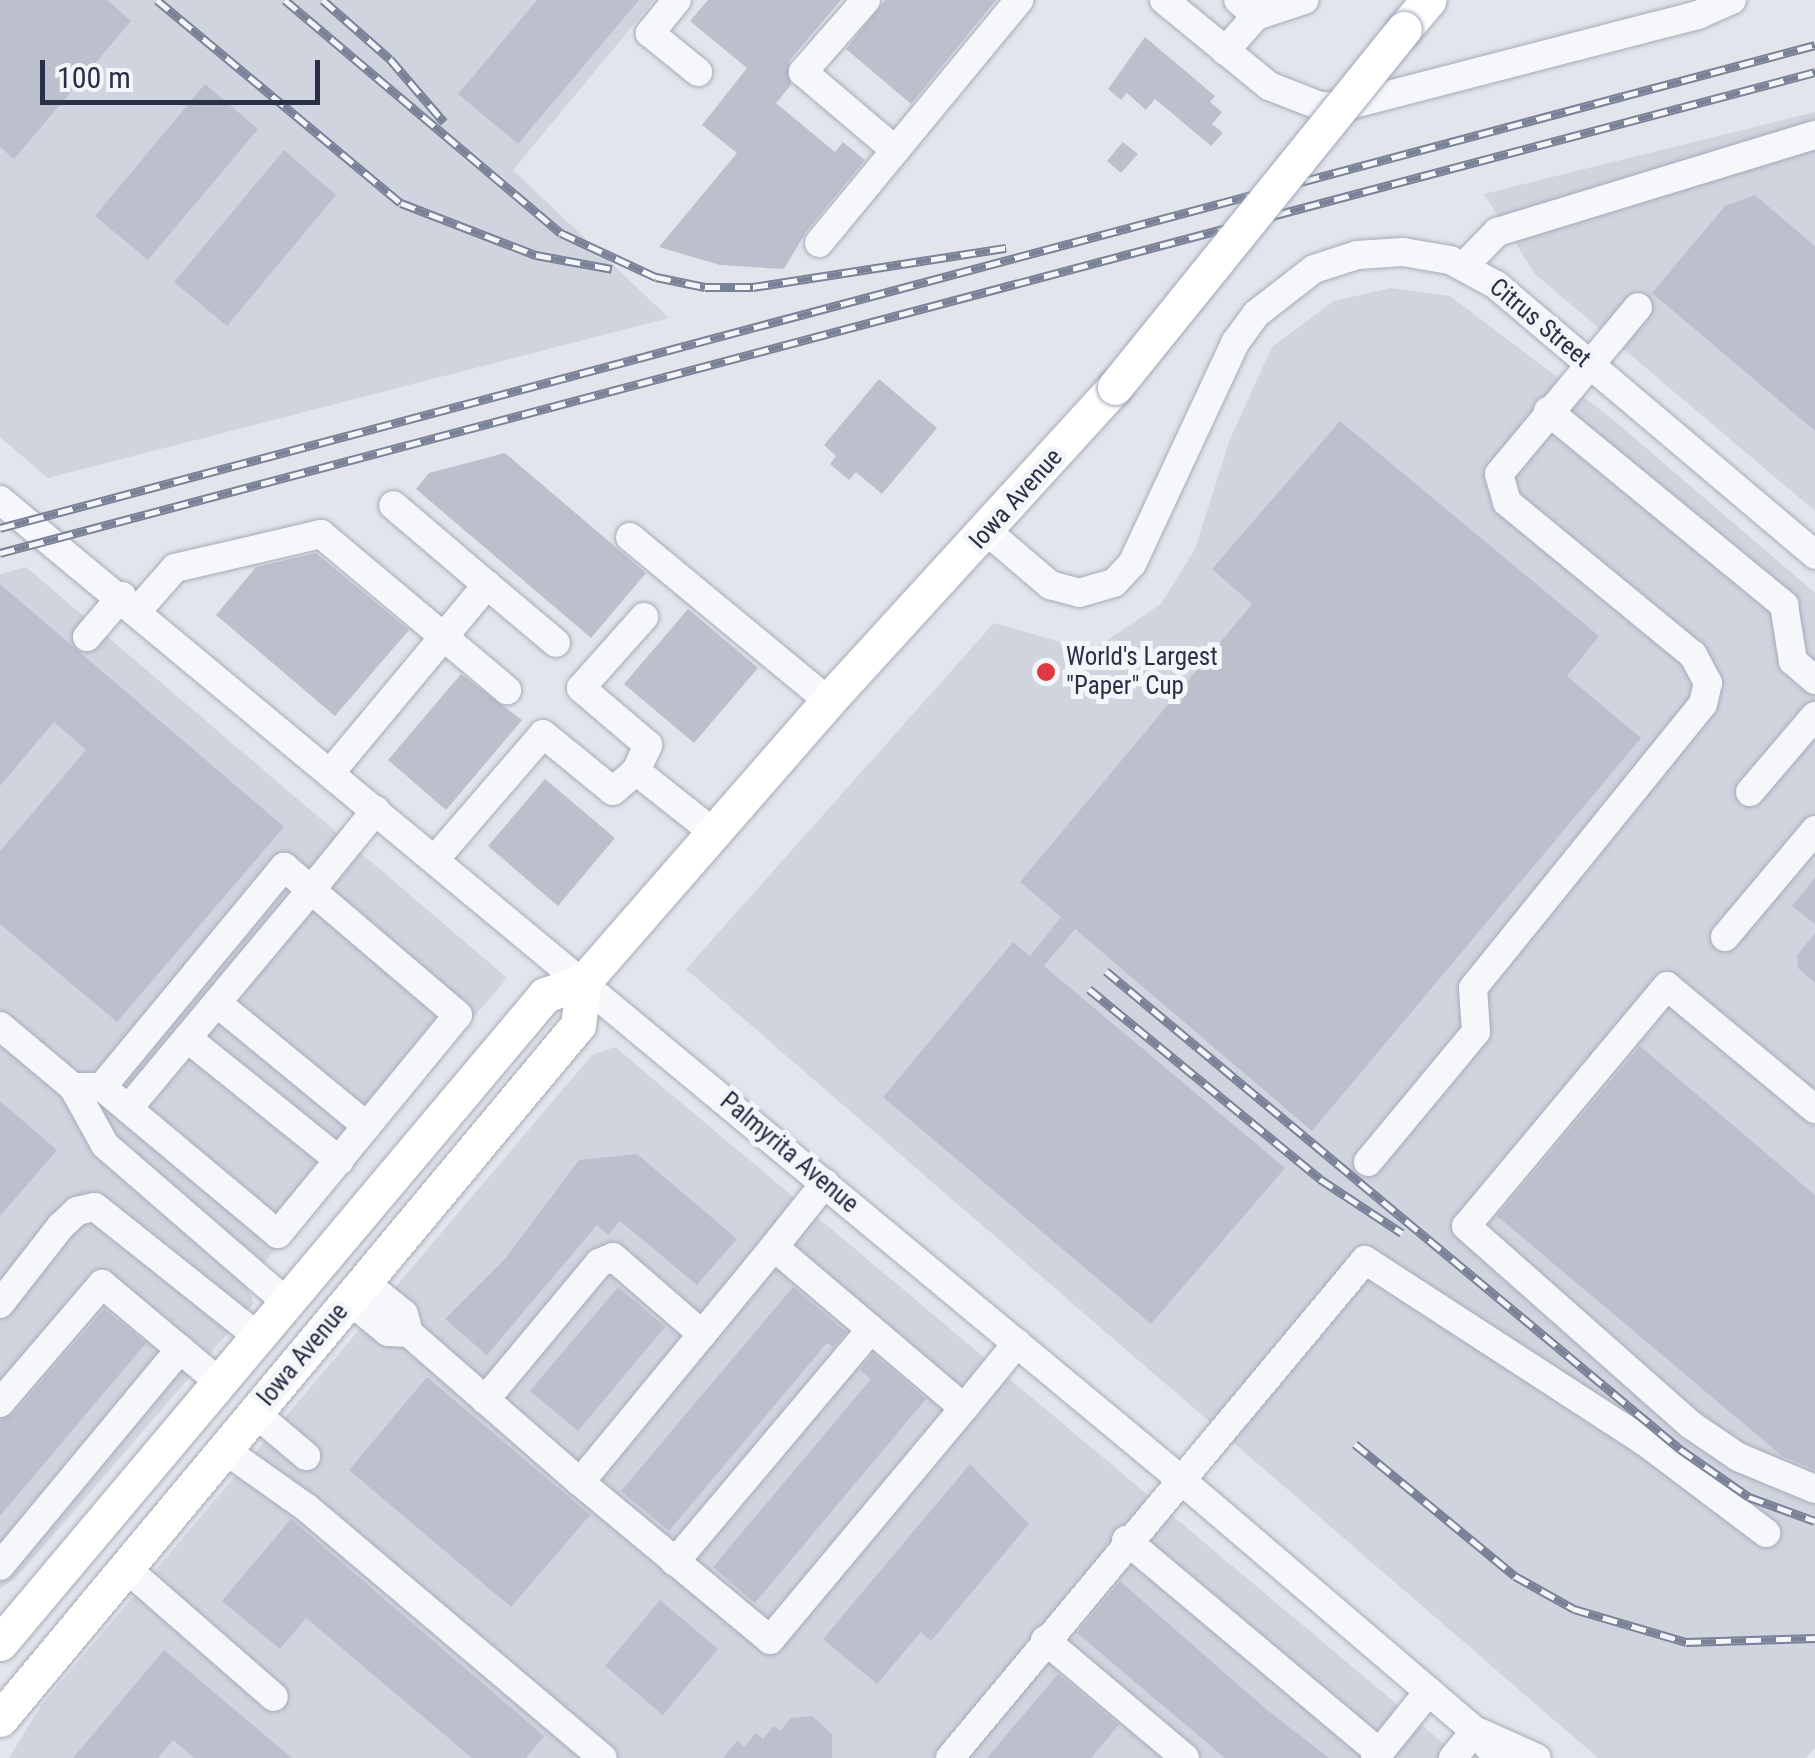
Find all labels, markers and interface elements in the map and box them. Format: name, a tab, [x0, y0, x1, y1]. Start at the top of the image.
scale bar	[45, 40, 325, 102]
text: 100 m	[57, 60, 131, 95]
street label: Citrus Street	[1483, 272, 1597, 374]
street label: Iowa Avenue	[963, 443, 1069, 555]
place label: World's Largest "Paper" Cup	[1066, 643, 1218, 702]
marker: World's Largest "Paper" Cup	[1035, 661, 1057, 683]
street label: Palmyrita Avenue	[714, 1087, 864, 1219]
street label: Iowa Avenue	[251, 1298, 355, 1412]

